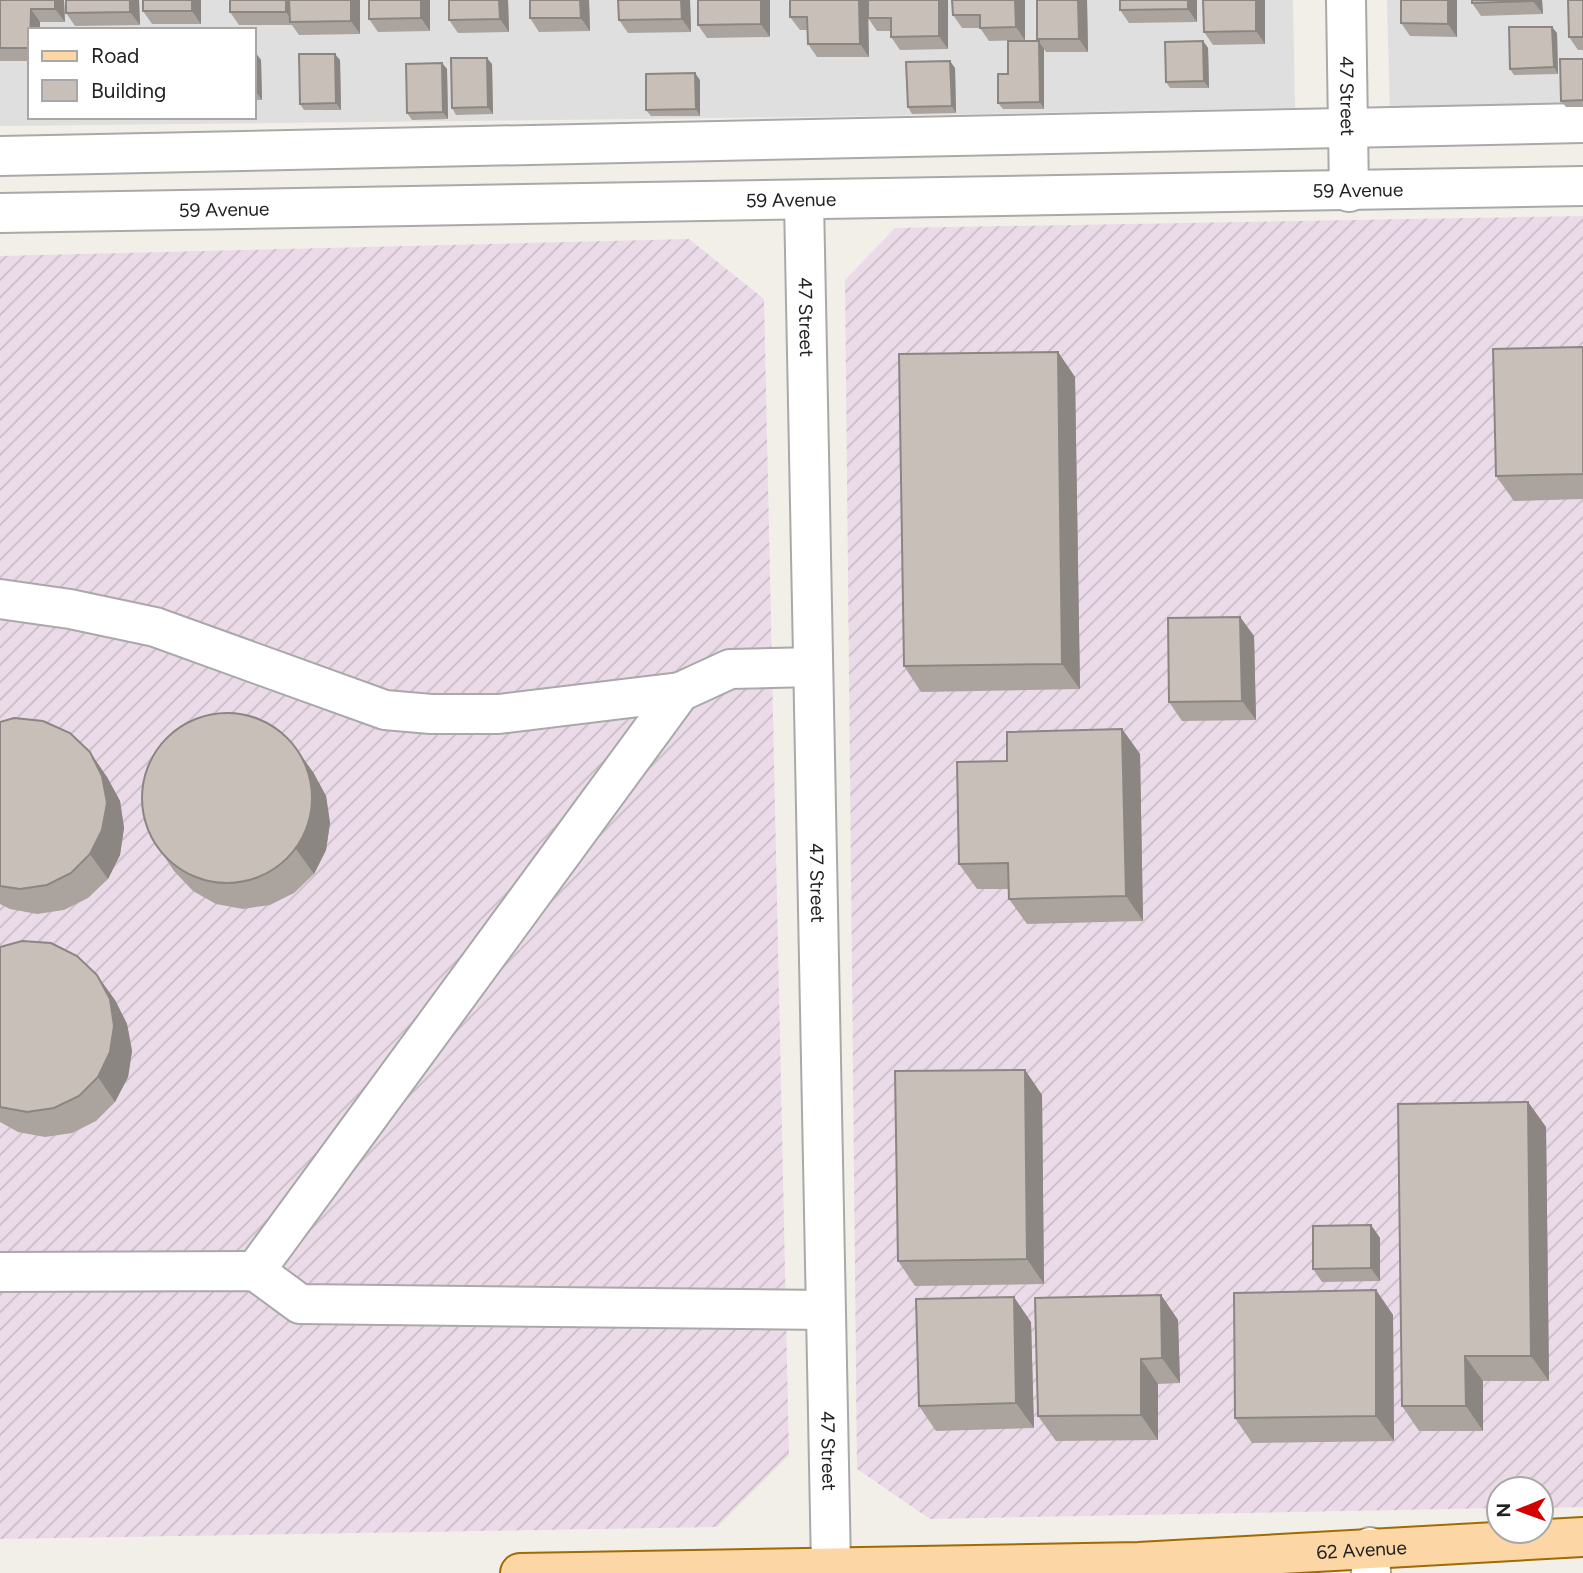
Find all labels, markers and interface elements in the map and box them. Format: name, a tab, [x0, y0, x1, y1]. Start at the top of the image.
legend	[28, 28, 256, 119]
text: Road	[91, 43, 139, 68]
street label: 47 Street	[1335, 56, 1360, 136]
text: Building	[91, 78, 166, 103]
street label: 59 Avenue	[1312, 178, 1403, 202]
street label: 59 Avenue	[745, 187, 836, 212]
street label: 59 Avenue	[178, 197, 270, 221]
street label: 47 Street	[794, 277, 819, 357]
street label: 47 Street	[805, 843, 830, 923]
street label: 47 Street	[816, 1411, 841, 1491]
north arrow	[1485, 1475, 1555, 1545]
text: N	[1492, 1503, 1515, 1518]
street label: 62 Avenue	[1316, 1535, 1407, 1563]

